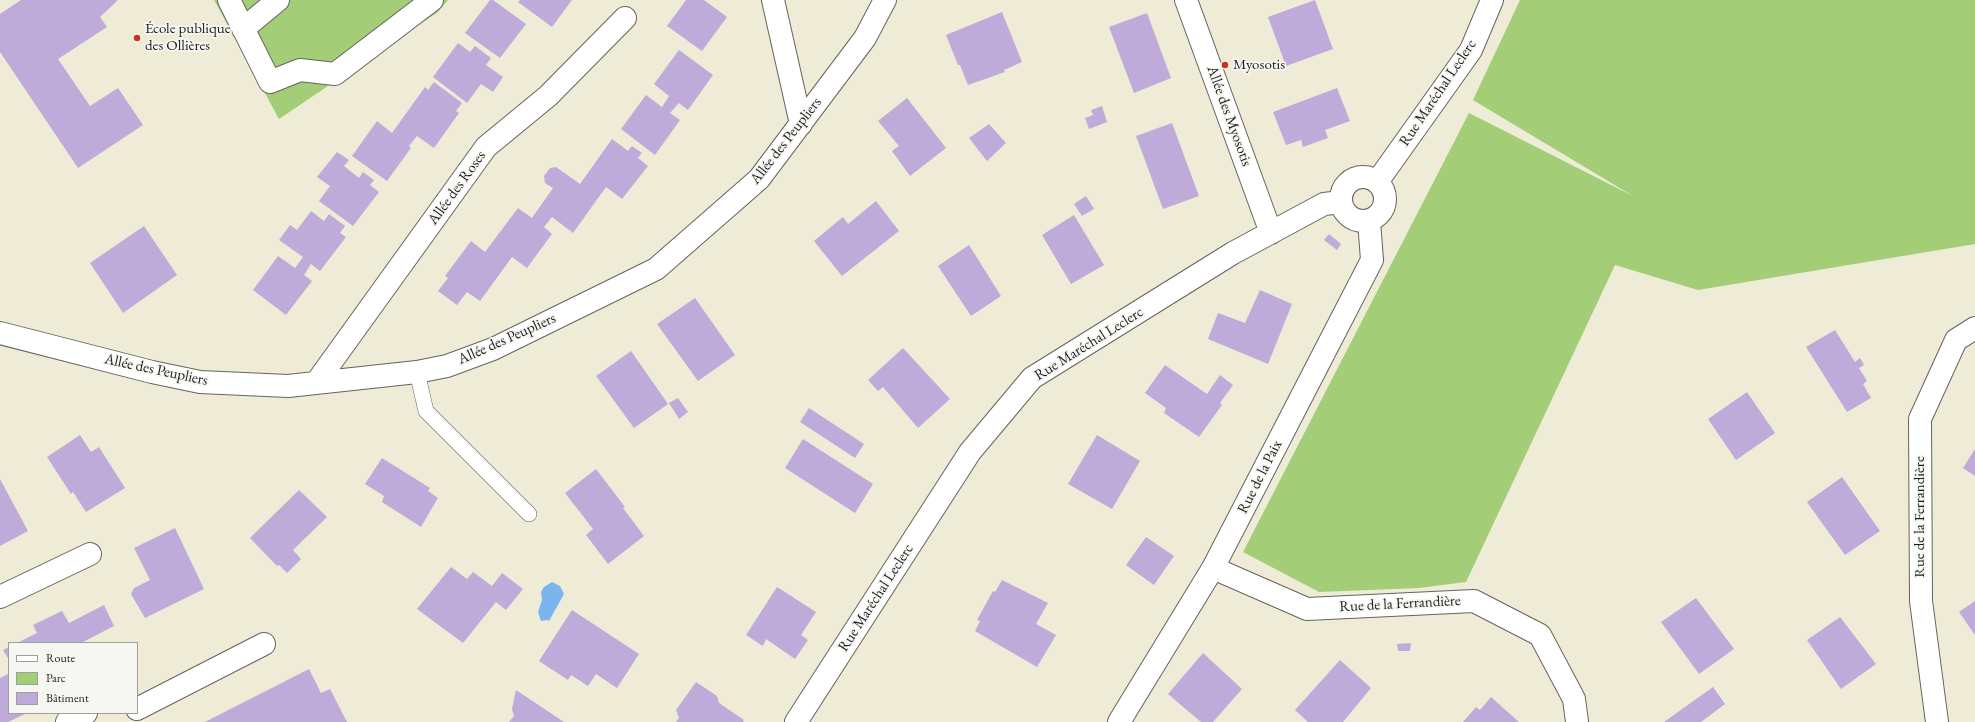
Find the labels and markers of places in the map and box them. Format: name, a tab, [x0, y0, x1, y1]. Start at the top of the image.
place label: École publique des Ollières	[145, 20, 231, 55]
marker: École publique des Ollières	[132, 33, 142, 43]
place label: Myosotis	[1233, 56, 1285, 74]
marker: Myosotis	[1220, 60, 1230, 70]

